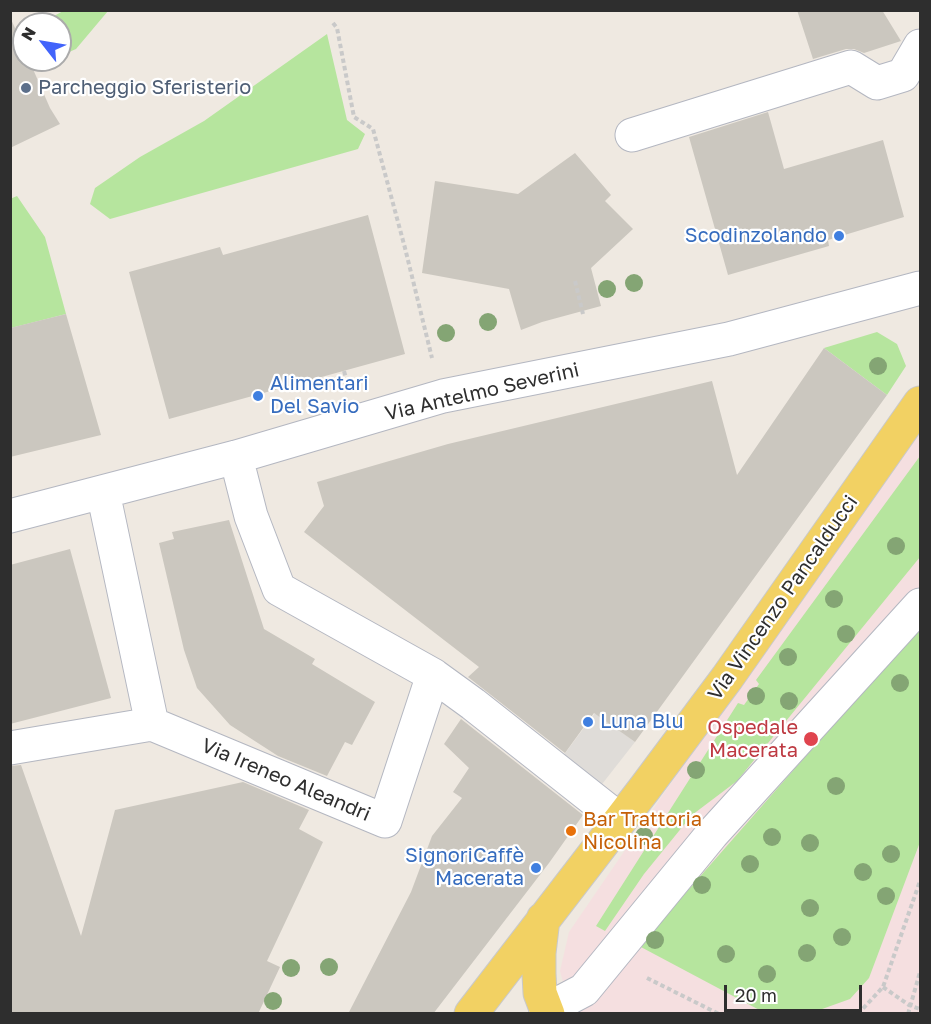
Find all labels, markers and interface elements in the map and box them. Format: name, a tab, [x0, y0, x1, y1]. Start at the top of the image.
north arrow	[12, 12, 72, 72]
text: N	[17, 23, 40, 44]
place label: Parcheggio Sferisterio	[38, 76, 251, 100]
marker: Parcheggio Sferisterio	[19, 81, 33, 95]
place label: Scodinzolando	[685, 224, 827, 248]
marker: Scodinzolando	[832, 229, 846, 243]
street label: Via Antelmo Severini	[383, 358, 581, 426]
place label: Alimentari Del Savio	[270, 372, 369, 419]
marker: Alimentari Del Savio	[251, 389, 265, 403]
street label: Via Vincenzo Pancalducci	[703, 491, 863, 705]
place label: Luna Blu	[600, 710, 684, 734]
marker: Luna Blu	[581, 715, 595, 729]
place label: Ospedale Macerata	[707, 716, 798, 763]
marker: Ospedale Macerata	[802, 730, 820, 748]
street label: Via Ireneo Aleandri	[198, 734, 374, 826]
place label: Bar Trattoria Nicolina	[583, 808, 702, 855]
marker: Bar Trattoria Nicolina	[564, 824, 578, 838]
place label: SignoriCaffè Macerata	[405, 844, 524, 891]
marker: SignoriCaffè Macerata	[529, 861, 543, 875]
scale bar	[727, 973, 865, 1011]
text: 20 m	[735, 984, 777, 1006]

